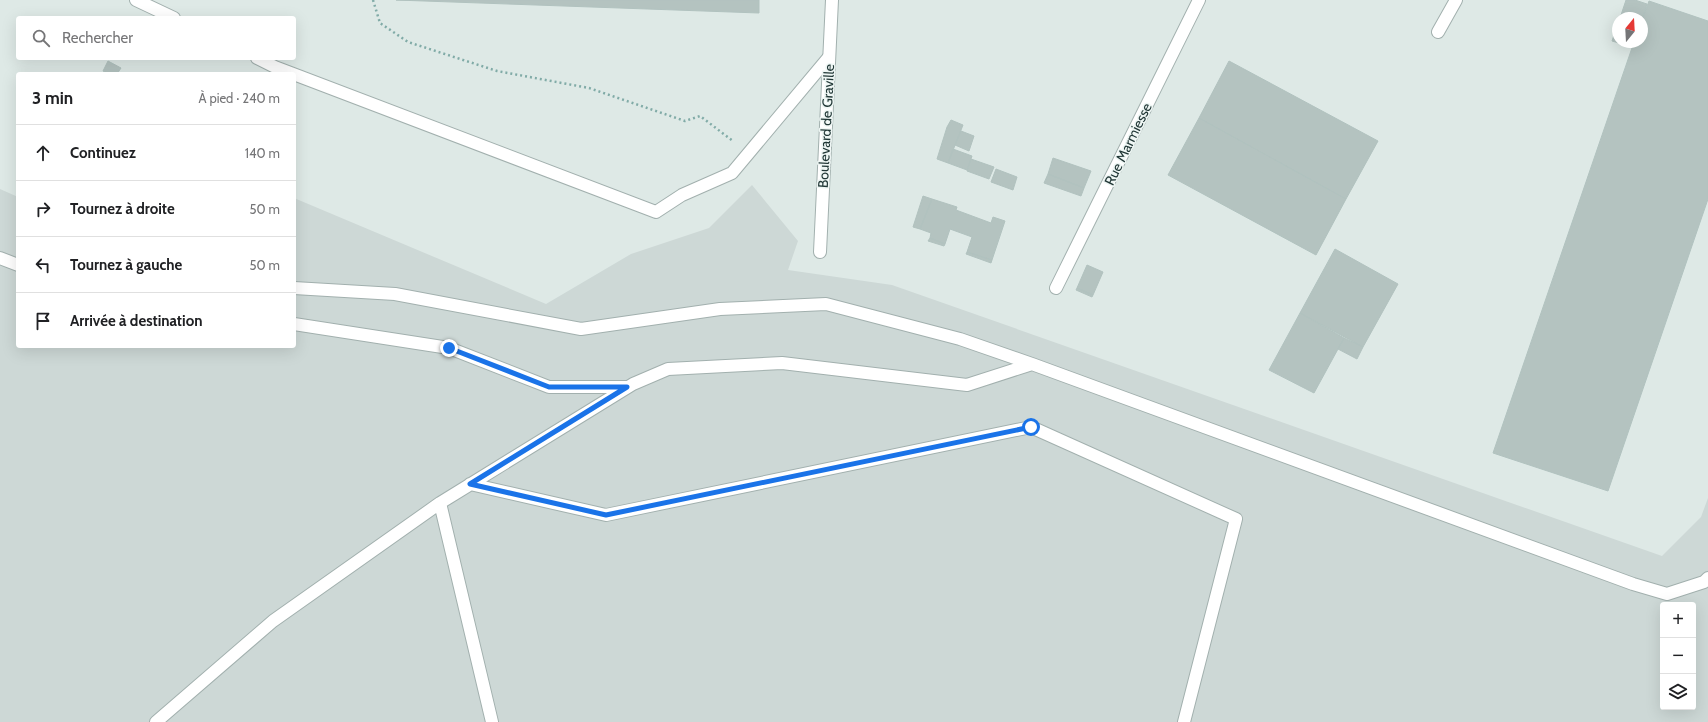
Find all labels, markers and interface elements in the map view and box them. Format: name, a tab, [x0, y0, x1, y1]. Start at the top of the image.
north arrow	[1612, 12, 1648, 48]
search box	[16, 16, 296, 60]
icon: search	[30, 27, 52, 49]
text: Rechercher	[62, 29, 133, 47]
street label: Boulevard de Graville	[814, 64, 838, 188]
text: 3 min	[32, 88, 73, 108]
text: À pied · 240 m	[199, 90, 280, 106]
street label: Rue Marmiesse	[1100, 100, 1156, 188]
icon: ahead	[32, 142, 54, 164]
text: Continuez	[70, 144, 136, 162]
text: 140 m	[245, 145, 280, 161]
icon: right	[32, 198, 54, 220]
text: Tournez à droite	[70, 200, 175, 218]
text: 50 m	[250, 201, 280, 217]
icon: left	[32, 254, 54, 276]
text: Tournez à gauche	[70, 256, 182, 274]
text: 50 m	[250, 257, 280, 273]
icon: arrive	[32, 310, 54, 332]
text: Arrivée à destination	[70, 312, 202, 330]
route end	[440, 339, 458, 357]
route start	[1022, 418, 1040, 436]
map controls	[1660, 602, 1696, 710]
button: +	[1660, 602, 1696, 638]
button: −	[1660, 638, 1696, 674]
button: layers	[1660, 674, 1696, 710]

